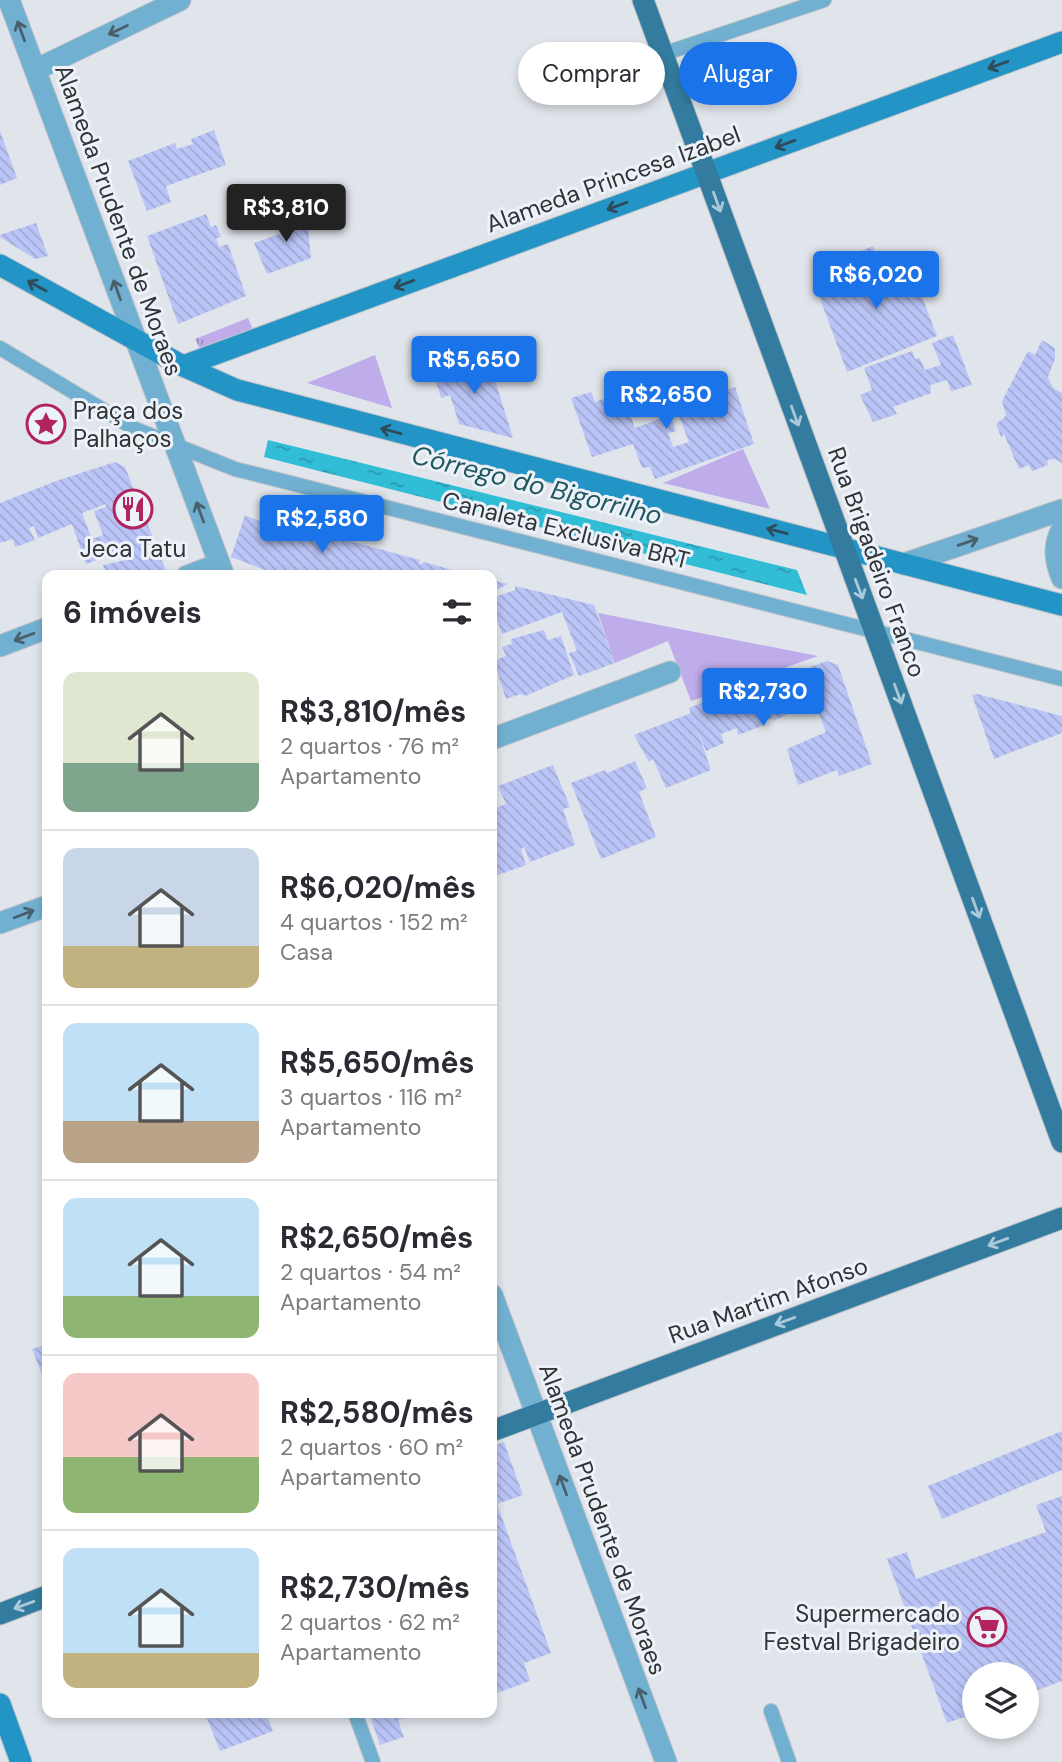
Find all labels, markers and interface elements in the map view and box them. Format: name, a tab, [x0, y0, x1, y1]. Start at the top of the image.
one-way arrow	[13, 21, 26, 43]
one-way arrow	[108, 24, 129, 37]
chip: Comprar	[518, 42, 665, 105]
chip: Alugar	[679, 42, 797, 105]
street label: Alameda Prudente de Moraes	[48, 60, 190, 380]
one-way arrow	[987, 60, 1009, 72]
street label: Alameda Princesa Izabel	[481, 118, 745, 240]
one-way arrow	[774, 139, 796, 151]
pin: R$3,810	[221, 184, 351, 244]
one-way arrow	[712, 191, 724, 213]
text: R$3,810	[243, 192, 329, 222]
one-way arrow	[607, 201, 629, 213]
pin: R$6,020	[811, 252, 941, 311]
text: R$6,020	[829, 259, 923, 289]
one-way arrow	[28, 279, 48, 293]
one-way arrow	[393, 279, 415, 292]
one-way arrow	[110, 280, 123, 302]
pin: R$5,650	[409, 336, 539, 396]
text: R$5,650	[428, 344, 521, 374]
pin: R$2,650	[601, 372, 731, 431]
text: R$2,650	[620, 379, 712, 409]
place label: Praça dos Palhaços	[73, 395, 183, 454]
place icon: Praça dos Palhaços	[25, 403, 67, 445]
one-way arrow	[790, 404, 802, 426]
one-way arrow	[380, 424, 403, 437]
water label: Córrego do Bigorrilho	[408, 437, 666, 533]
street label: Rua Brigadeiro Franco	[821, 443, 933, 681]
street label: Canaleta Exclusiva BRT	[439, 484, 693, 576]
restaurant icon: Jeca Tatu	[112, 488, 154, 530]
pin: R$2,580	[257, 496, 387, 555]
one-way arrow	[193, 501, 205, 523]
text: R$2,580	[276, 503, 368, 533]
one-way arrow	[766, 524, 789, 537]
place label: Jeca Tatu	[80, 533, 186, 564]
one-way arrow	[957, 535, 979, 547]
one-way arrow	[853, 578, 866, 600]
text: 6 imóveis	[63, 593, 202, 632]
icon: filters	[438, 593, 476, 631]
one-way arrow	[13, 632, 35, 644]
pin: R$2,730	[698, 668, 828, 728]
text: R$2,730	[718, 676, 808, 706]
one-way arrow	[892, 682, 905, 704]
text: R$3,810/mês	[280, 692, 466, 731]
icon: home	[119, 700, 203, 784]
text: 2 quartos · 76 m²	[280, 731, 459, 761]
text: Apartamento	[280, 761, 421, 791]
text: R$6,020/mês	[280, 868, 476, 907]
icon: home	[119, 876, 203, 960]
one-way arrow	[971, 896, 983, 918]
one-way arrow	[12, 907, 34, 920]
text: 4 quartos · 152 m²	[280, 907, 468, 937]
text: Casa	[280, 937, 333, 967]
text: R$5,650/mês	[280, 1043, 475, 1082]
icon: home	[119, 1051, 203, 1135]
text: 3 quartos · 116 m²	[280, 1082, 462, 1112]
text: Apartamento	[280, 1112, 421, 1142]
text: R$2,650/mês	[280, 1218, 473, 1257]
icon: home	[119, 1226, 203, 1310]
one-way arrow	[988, 1237, 1010, 1249]
street label: Rua Martim Afonso	[664, 1250, 872, 1350]
text: 2 quartos · 54 m²	[280, 1257, 461, 1287]
text: Apartamento	[280, 1287, 421, 1317]
one-way arrow	[774, 1316, 796, 1329]
street label: Alameda Prudente de Moraes	[532, 1359, 674, 1679]
text: R$2,580/mês	[280, 1393, 474, 1432]
icon: home	[119, 1401, 203, 1485]
text: 2 quartos · 60 m²	[280, 1432, 463, 1462]
text: Apartamento	[280, 1462, 421, 1492]
one-way arrow	[555, 1474, 568, 1496]
text: R$2,730/mês	[280, 1568, 470, 1607]
icon: home	[119, 1576, 203, 1660]
place label: Supermercado Festval Brigadeiro	[764, 1598, 960, 1657]
one-way arrow	[13, 1600, 35, 1612]
supermarket icon: Supermercado Festval Brigadeiro	[966, 1606, 1008, 1648]
text: 2 quartos · 62 m²	[280, 1607, 460, 1637]
text: Apartamento	[280, 1637, 421, 1667]
map controls	[962, 1662, 1039, 1739]
button: layers	[962, 1662, 1039, 1739]
one-way arrow	[635, 1688, 647, 1710]

